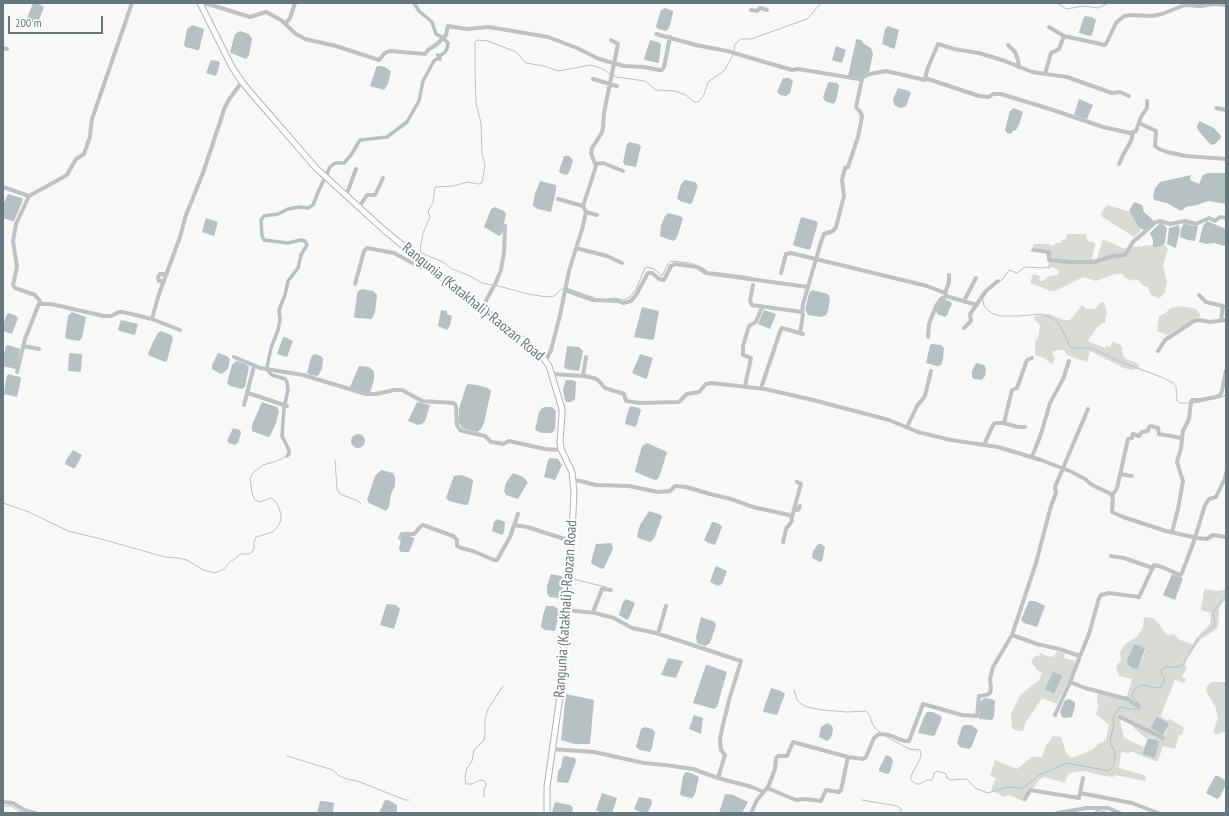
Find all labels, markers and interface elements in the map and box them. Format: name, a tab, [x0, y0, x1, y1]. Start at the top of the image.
scale bar	[10, 8, 105, 34]
text: 200 m	[15, 15, 42, 30]
street label: Rangunia (Katakhali)-Raozan Road	[398, 239, 548, 365]
street label: Rangunia (Katakhali)-Raozan Road	[551, 520, 581, 698]

